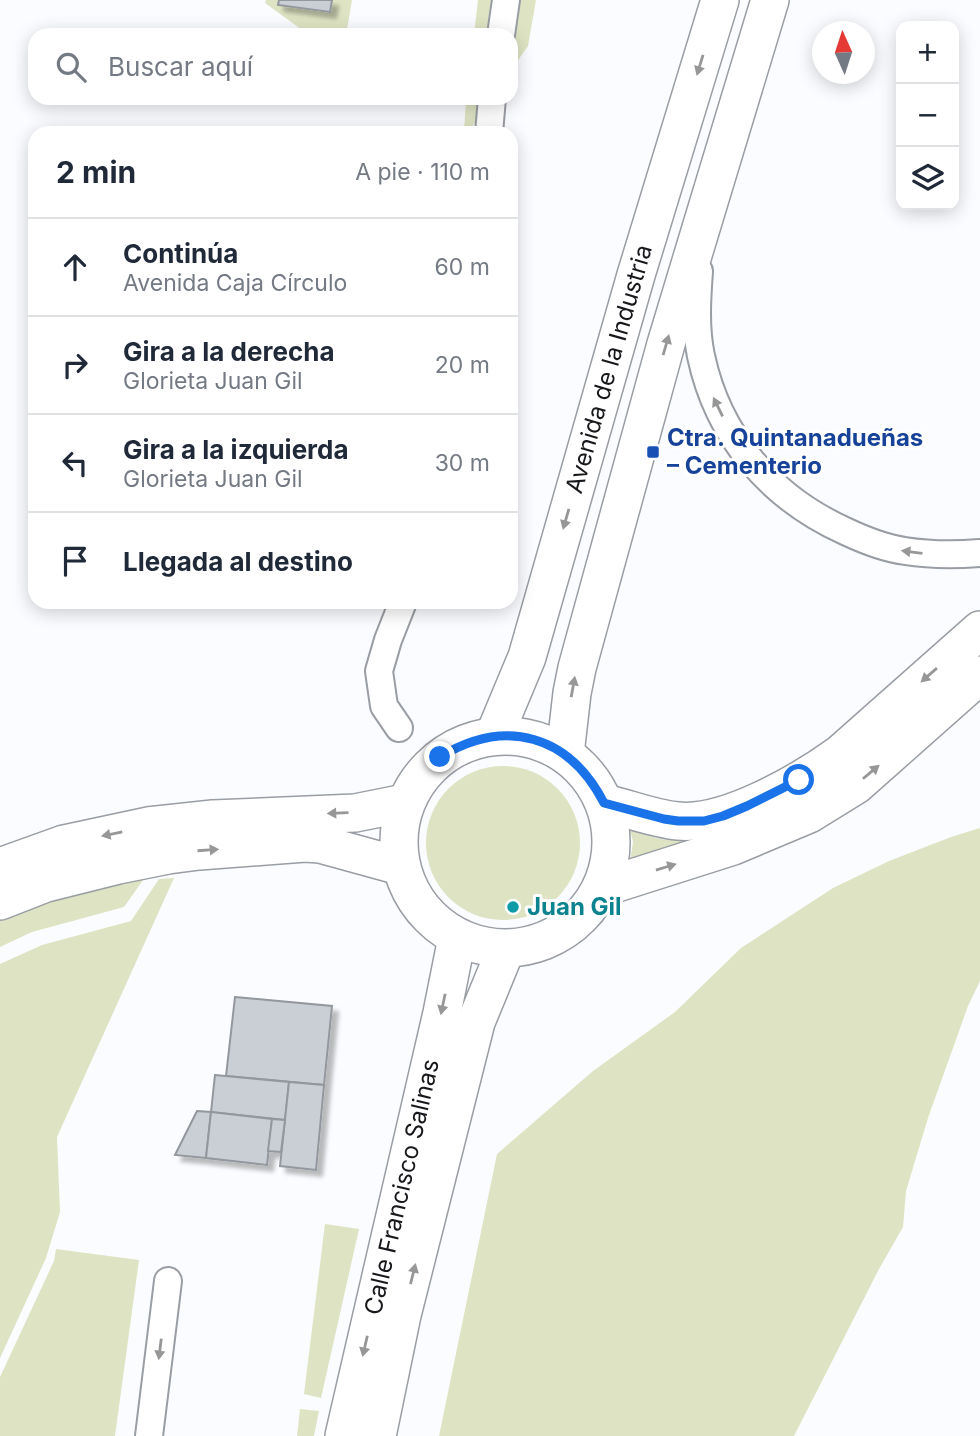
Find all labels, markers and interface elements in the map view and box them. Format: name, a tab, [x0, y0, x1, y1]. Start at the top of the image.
north arrow	[812, 21, 875, 84]
map controls	[896, 21, 959, 210]
button: +	[896, 21, 959, 84]
search box	[28, 28, 518, 105]
icon: search	[52, 48, 90, 86]
text: Buscar aquí	[108, 51, 253, 82]
one-way arrow	[694, 55, 704, 76]
button: −	[896, 84, 959, 147]
button: layers	[896, 147, 959, 210]
text: 2 min	[56, 154, 136, 190]
text: A pie · 110 m	[355, 158, 490, 186]
text: Continúa	[123, 238, 238, 269]
street label: Avenida de la Industria	[559, 241, 658, 496]
icon: ahead	[56, 248, 94, 286]
text: 60 m	[435, 253, 490, 281]
text: Avenida Caja Círculo	[123, 269, 347, 297]
one-way arrow	[661, 334, 672, 356]
text: Gira a la derecha	[123, 336, 335, 367]
icon: right	[56, 346, 94, 384]
text: 20 m	[435, 351, 490, 379]
text: Glorieta Juan Gil	[123, 367, 303, 395]
one-way arrow	[713, 397, 724, 417]
place label: Ctra. Quintanadueñas – Cementerio	[667, 423, 923, 480]
text: Gira a la izquierda	[123, 434, 349, 465]
icon: left	[56, 444, 94, 482]
marker: Ctra. Quintanadueñas – Cementerio	[645, 444, 661, 460]
text: 30 m	[435, 449, 490, 477]
text: Glorieta Juan Gil	[123, 465, 303, 493]
one-way arrow	[560, 509, 570, 530]
icon: arrive	[56, 542, 94, 580]
text: Llegada al destino	[123, 546, 353, 577]
one-way arrow	[901, 546, 923, 557]
one-way arrow	[920, 667, 938, 683]
one-way arrow	[568, 676, 579, 698]
route end	[424, 741, 455, 772]
route start	[783, 764, 814, 795]
one-way arrow	[862, 764, 880, 780]
one-way arrow	[327, 808, 349, 819]
one-way arrow	[101, 829, 123, 840]
one-way arrow	[198, 844, 220, 855]
one-way arrow	[656, 861, 677, 872]
place label: Juan Gil	[527, 892, 622, 921]
marker: Juan Gil	[505, 899, 521, 915]
one-way arrow	[438, 993, 449, 1015]
street label: Calle Francisco Salinas	[358, 1056, 445, 1318]
one-way arrow	[408, 1262, 419, 1284]
one-way arrow	[359, 1335, 370, 1357]
one-way arrow	[154, 1338, 165, 1360]

